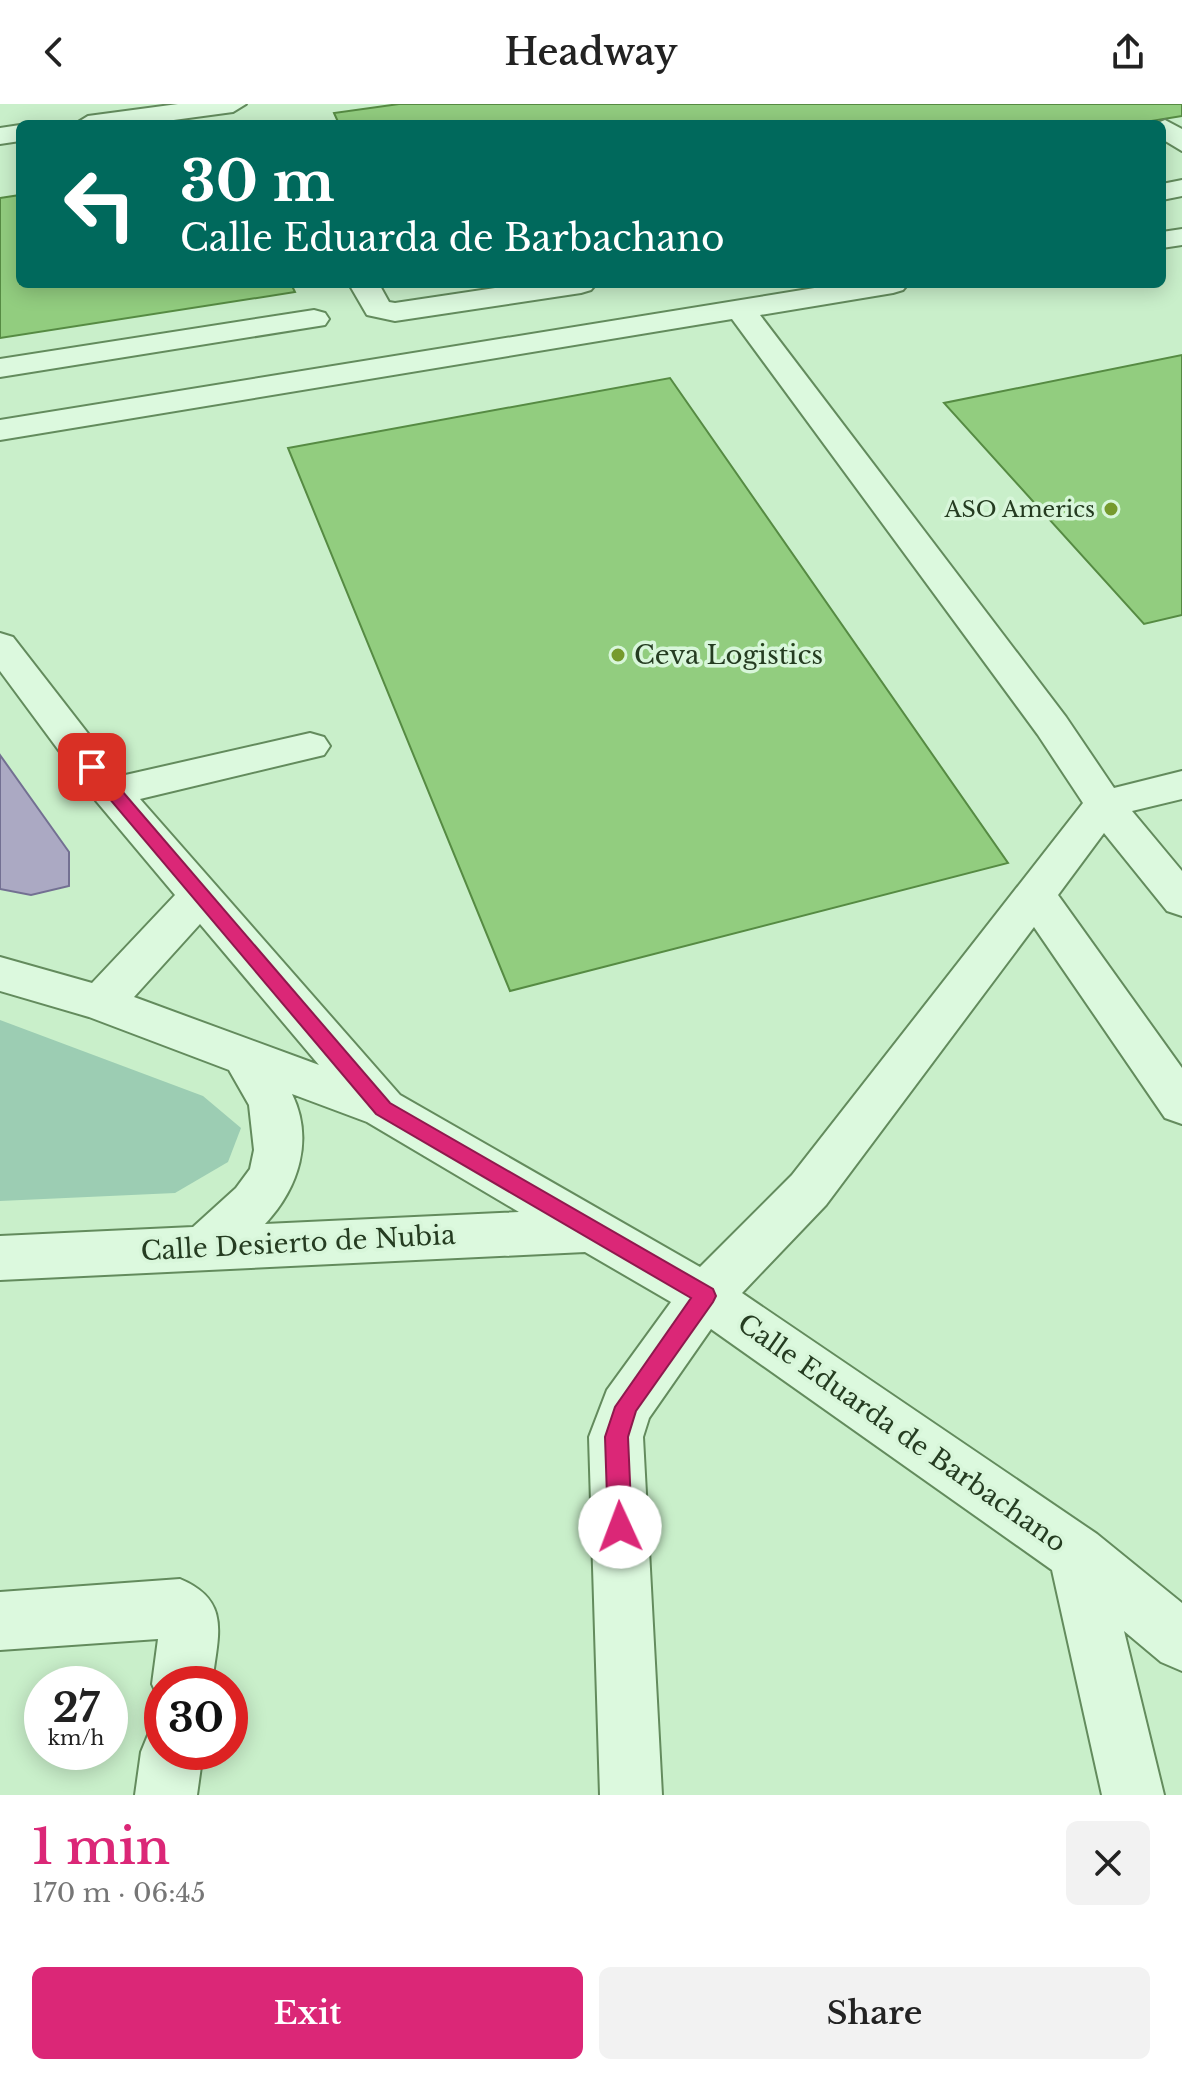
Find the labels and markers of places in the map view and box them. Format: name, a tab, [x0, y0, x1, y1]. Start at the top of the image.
place label: ASO Americs	[944, 496, 1095, 523]
marker: ASO Americs	[1102, 500, 1120, 518]
place label: Ceva Logistics	[634, 639, 823, 671]
marker: Ceva Logistics	[609, 646, 627, 664]
pin	[58, 733, 126, 801]

